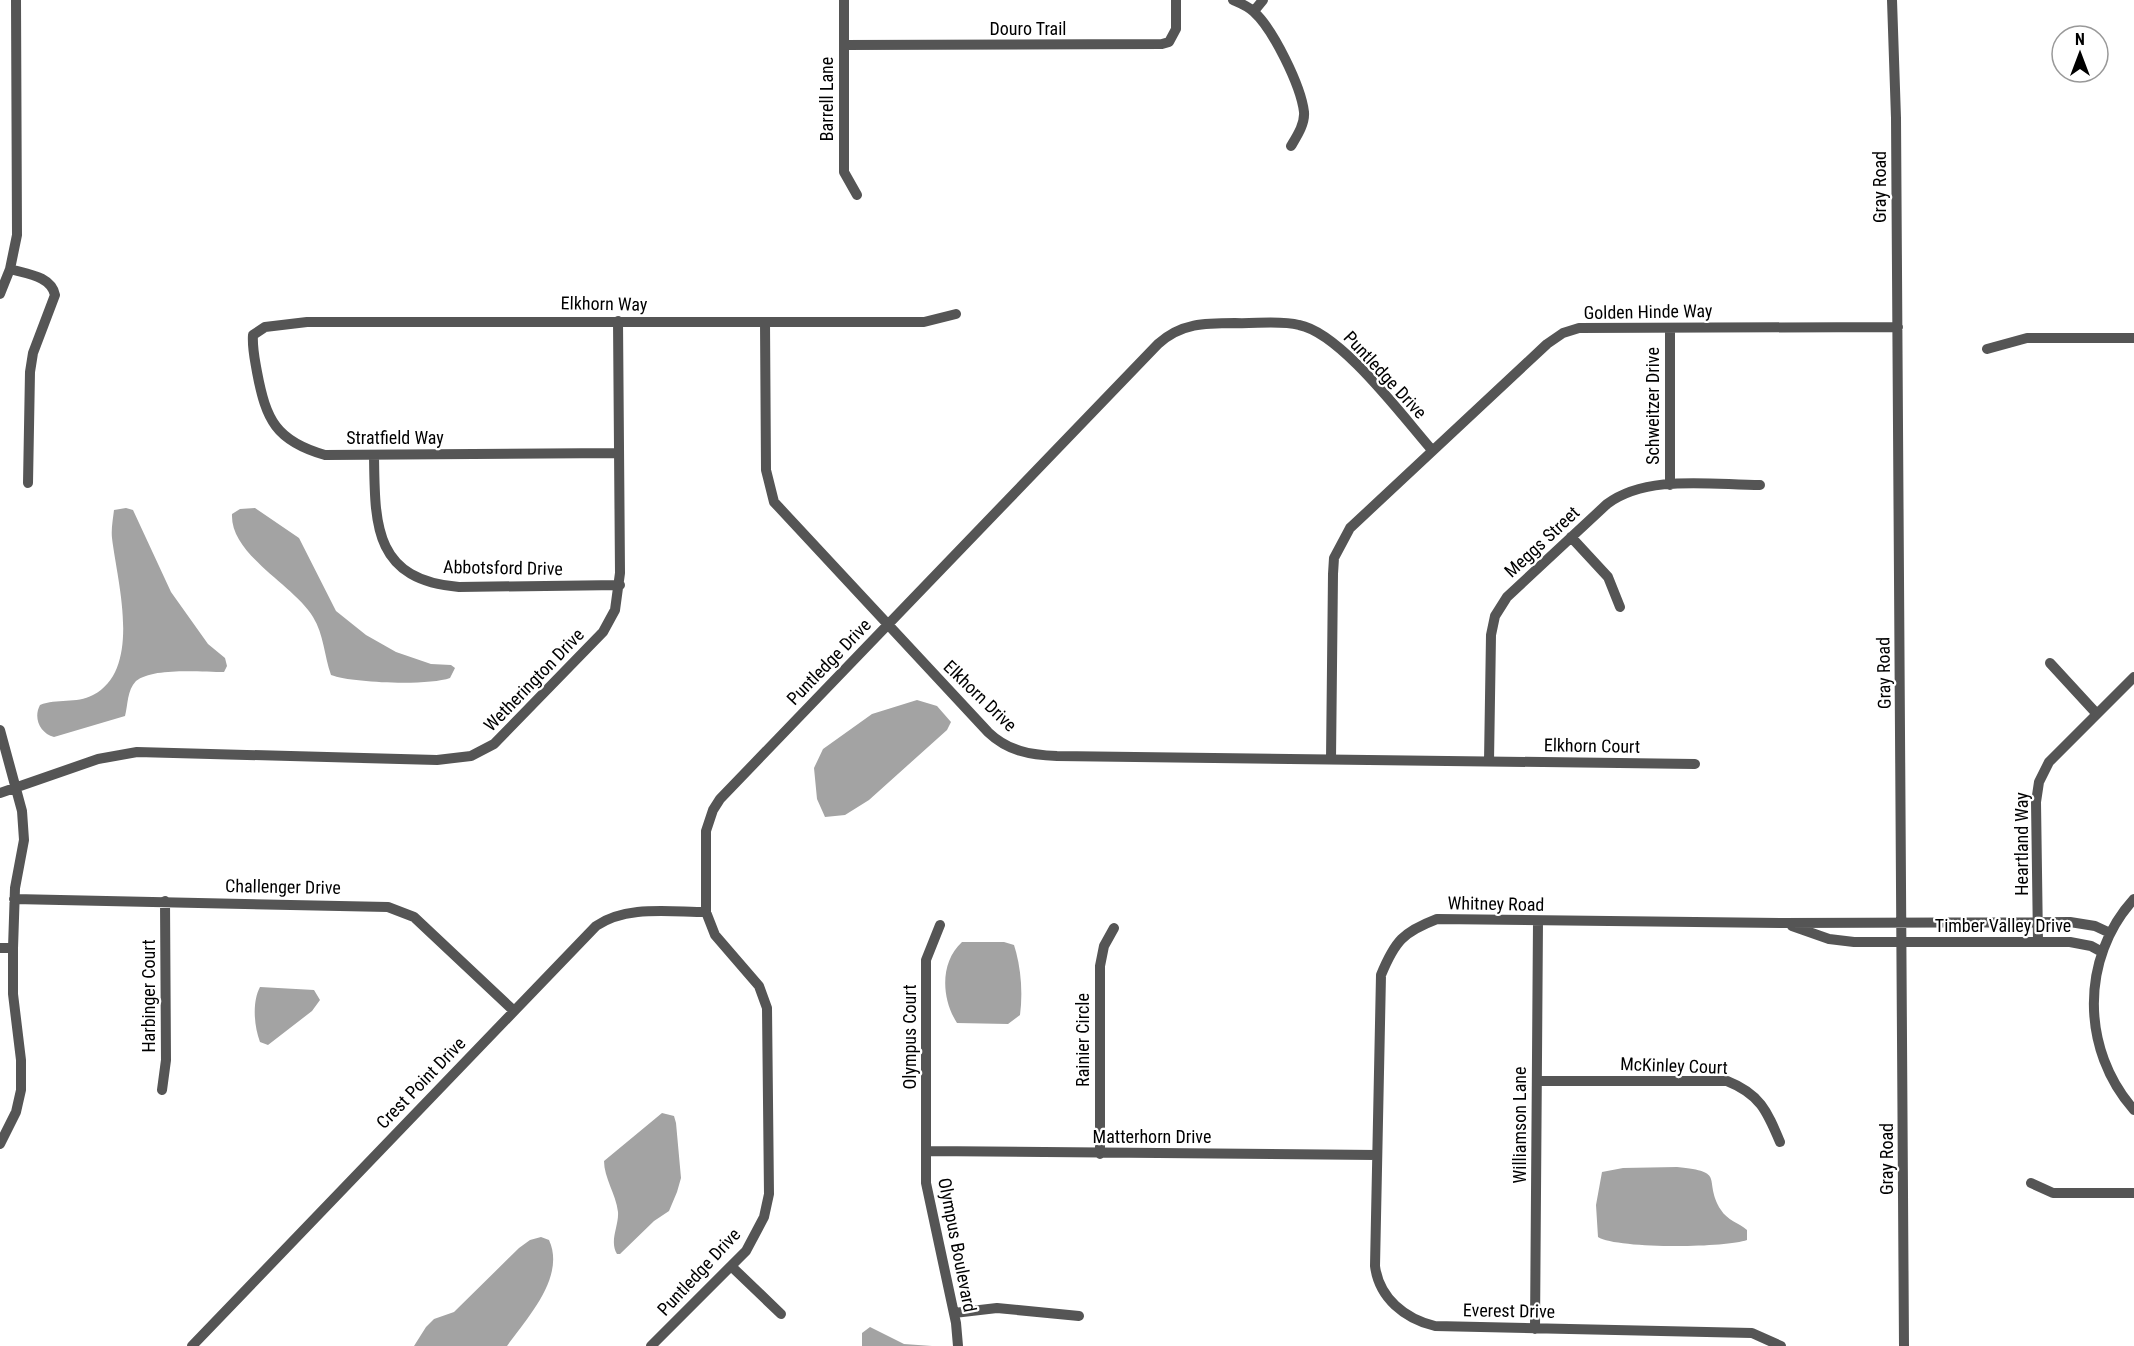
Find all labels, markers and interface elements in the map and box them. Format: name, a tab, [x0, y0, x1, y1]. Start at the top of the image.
street label: Douro Trail	[990, 18, 1066, 39]
north arrow	[2050, 24, 2110, 84]
text: N	[2075, 30, 2085, 49]
street label: Barrell Lane	[816, 57, 837, 141]
street label: Gray Road	[1869, 151, 1890, 223]
street label: Elkhorn Way	[560, 292, 648, 315]
street label: Golden Hinde Way	[1583, 300, 1713, 323]
street label: Puntledge Drive	[1340, 327, 1431, 423]
street label: Schweitzer Drive	[1642, 347, 1663, 465]
street label: Stratfield Way	[346, 427, 444, 448]
street label: Meggs Street	[1500, 502, 1583, 581]
street label: Abbotsford Drive	[443, 556, 563, 579]
street label: Puntledge Drive	[782, 614, 875, 709]
street label: Wetherington Drive	[479, 624, 588, 735]
street label: Gray Road	[1872, 637, 1895, 709]
street label: Elkhorn Drive	[940, 656, 1021, 736]
street label: Elkhorn Court	[1544, 734, 1640, 757]
street label: Heartland Way	[2011, 792, 2032, 896]
street label: Challenger Drive	[225, 875, 341, 898]
street label: Whitney Road	[1447, 892, 1545, 915]
street label: Timber Valley Drive	[1935, 915, 2071, 936]
street label: Harbinger Court	[138, 939, 159, 1053]
street label: Olympus Court	[899, 984, 920, 1090]
street label: Rainier Circle	[1072, 993, 1093, 1087]
street label: Crest Point Drive	[372, 1033, 469, 1133]
street label: McKinley Court	[1620, 1053, 1728, 1078]
street label: Williamson Lane	[1509, 1067, 1530, 1183]
street label: Gray Road	[1876, 1123, 1897, 1195]
street label: Matterhorn Drive	[1093, 1126, 1211, 1147]
street label: Olympus Boulevard	[934, 1176, 981, 1314]
street label: Puntledge Drive	[653, 1224, 744, 1320]
street label: Everest Drive	[1463, 1299, 1555, 1322]

